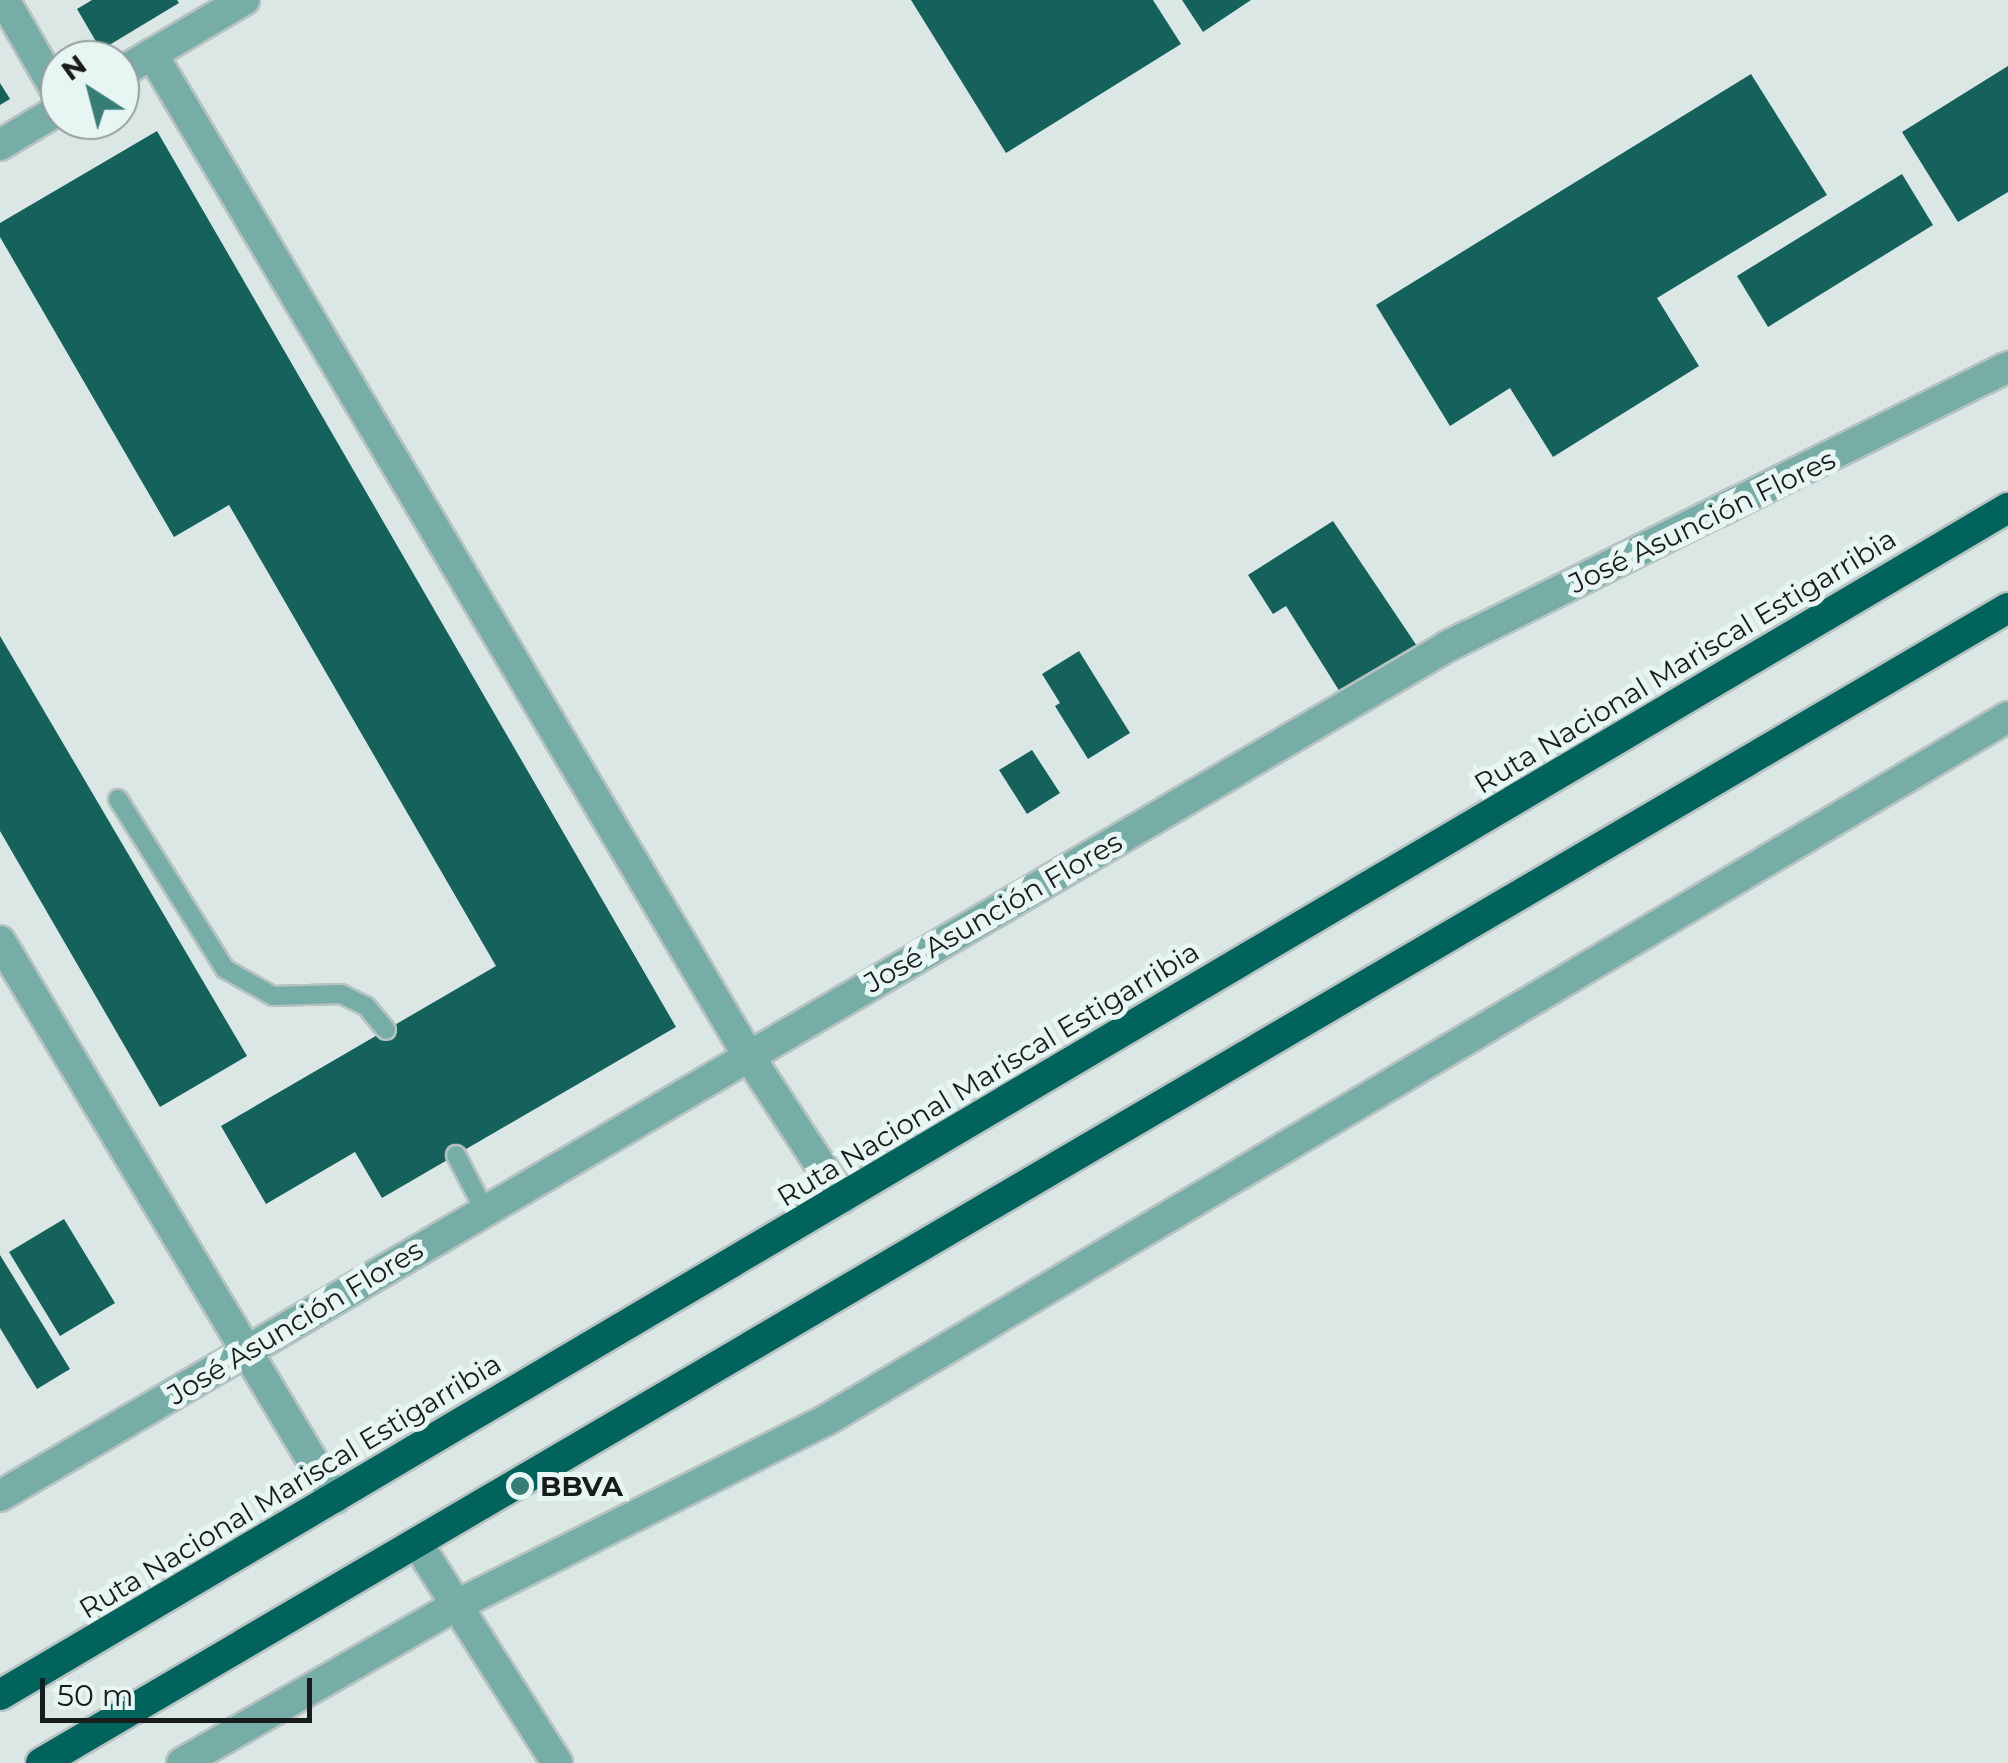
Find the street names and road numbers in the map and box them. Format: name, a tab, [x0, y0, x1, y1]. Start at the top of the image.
street label: José Asunción Flores	[1563, 442, 1841, 600]
street label: Ruta Nacional Mariscal Estigarribia	[1468, 521, 1902, 801]
street label: José Asunción Flores	[858, 824, 1128, 1000]
street label: Ruta Nacional Mariscal Estigarribia	[771, 934, 1205, 1214]
street label: José Asunción Flores	[161, 1232, 429, 1412]
street label: Ruta Nacional Mariscal Estigarribia	[73, 1346, 507, 1626]

